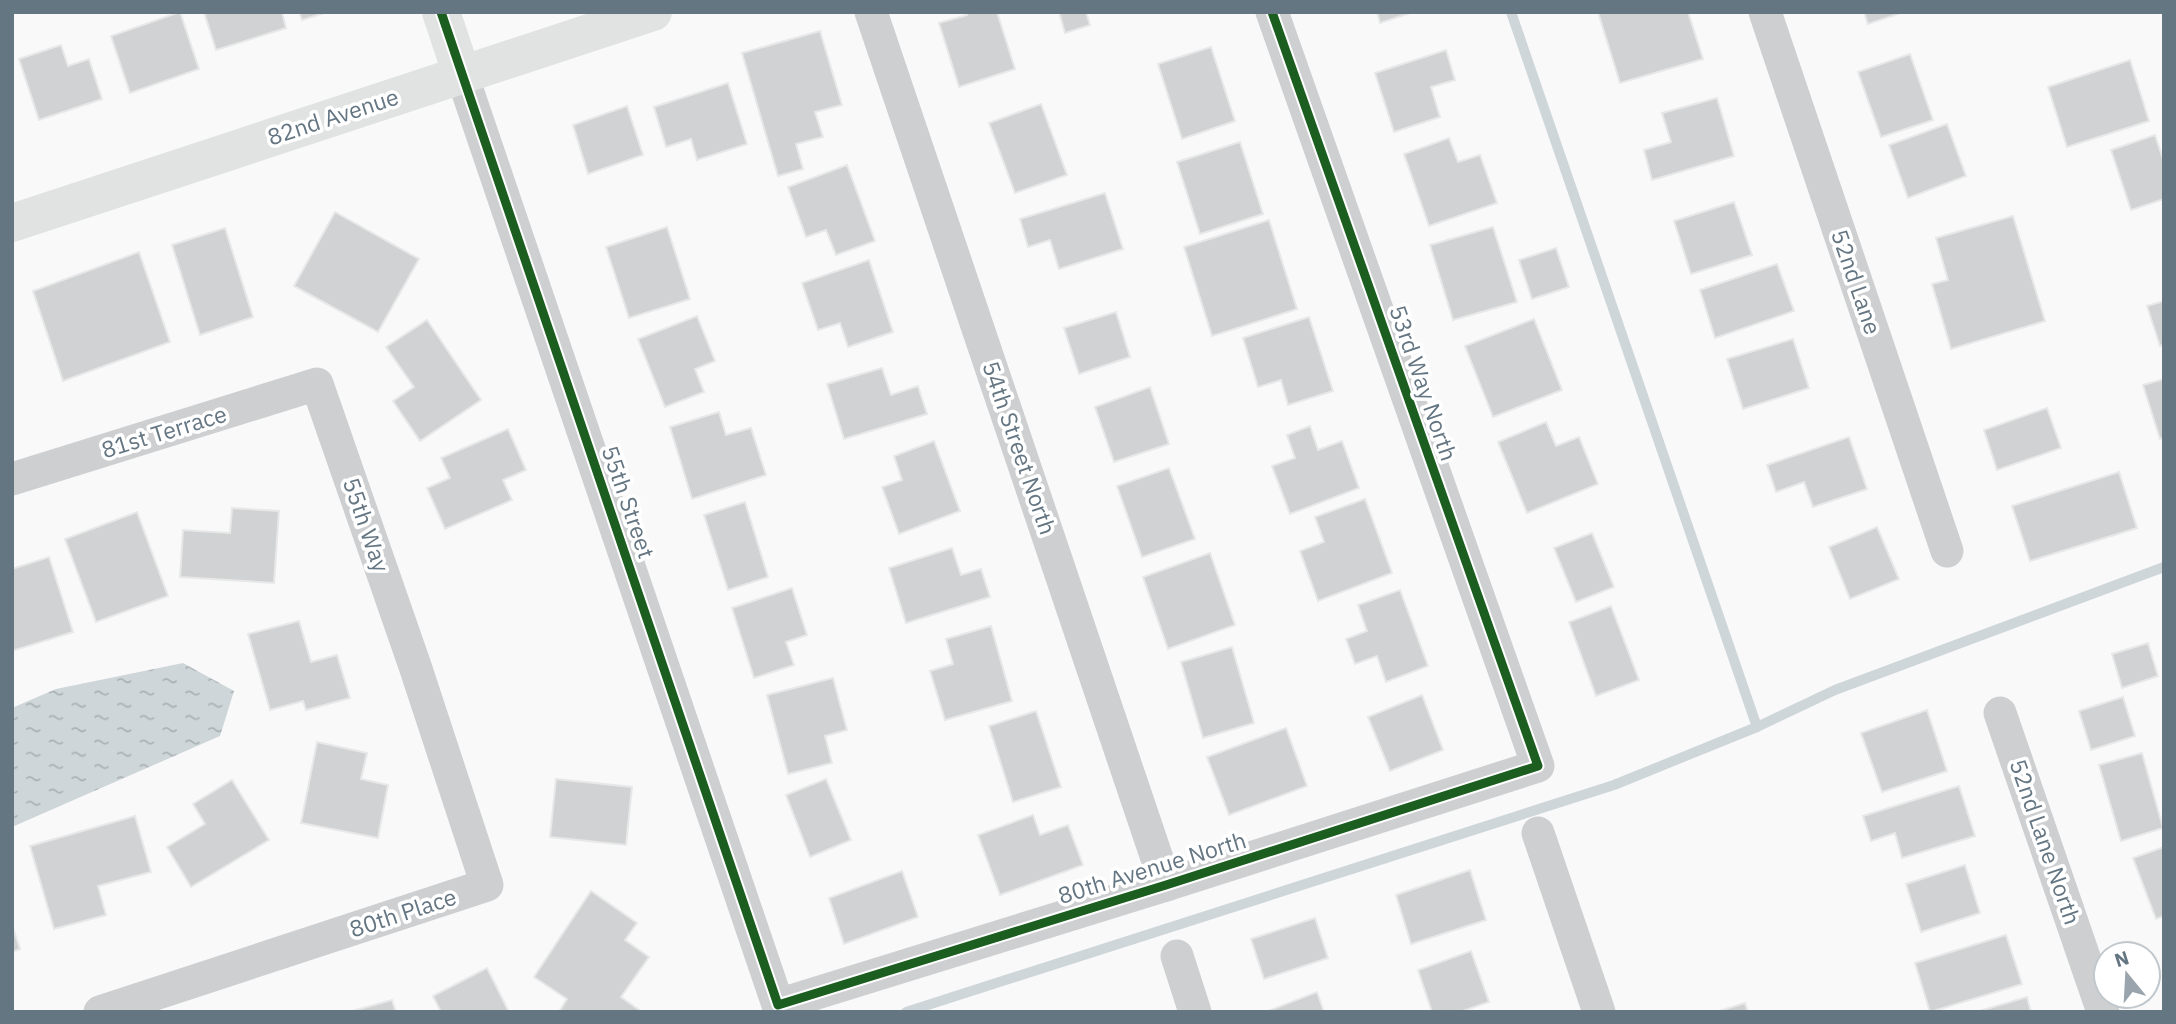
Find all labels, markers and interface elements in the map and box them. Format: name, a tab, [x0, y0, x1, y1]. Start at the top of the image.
street label: 82nd Avenue	[263, 81, 402, 151]
street label: 52nd Lane	[1825, 225, 1889, 338]
street label: 53rd Way North	[1383, 301, 1465, 465]
street label: 54th Street North	[976, 357, 1064, 538]
street label: 81st Terrace	[97, 398, 230, 464]
street label: 55th Street	[596, 441, 662, 562]
street label: 55th Way	[337, 473, 397, 576]
street label: 52nd Lane North	[2004, 755, 2088, 928]
street label: 80th Avenue North	[1054, 824, 1249, 910]
street label: 80th Place	[345, 881, 460, 943]
north arrow	[2092, 940, 2162, 1010]
text: N	[2111, 945, 2132, 972]

